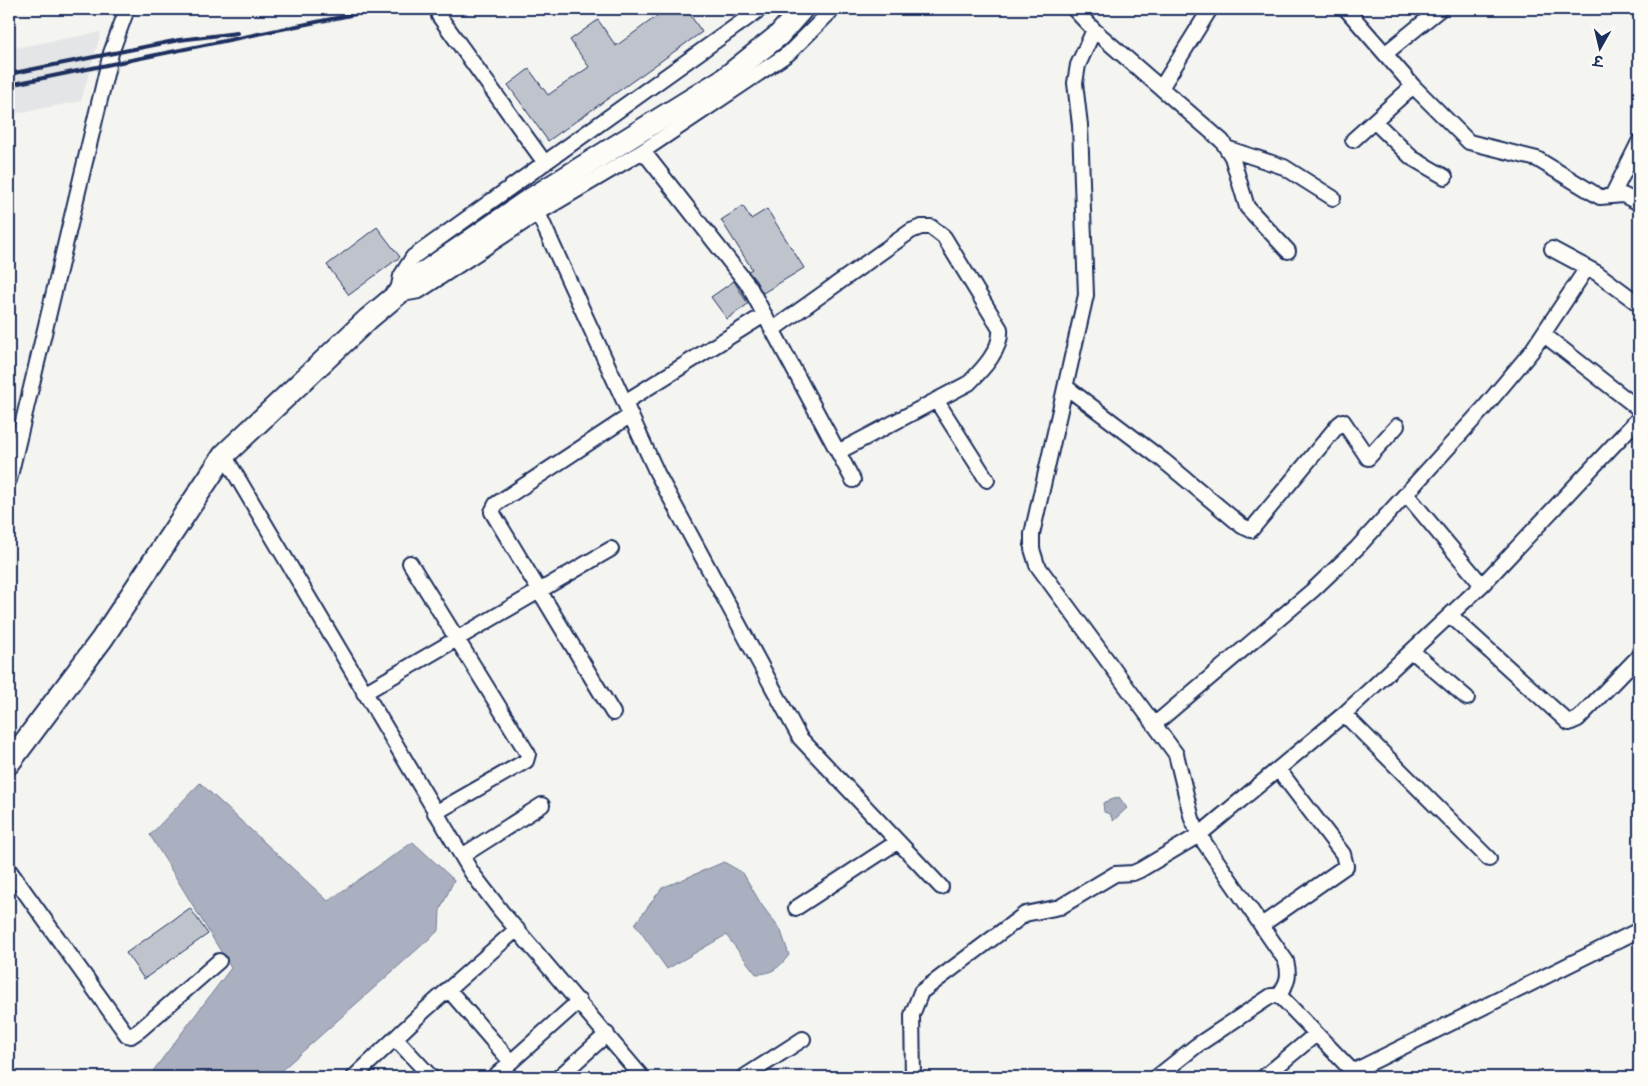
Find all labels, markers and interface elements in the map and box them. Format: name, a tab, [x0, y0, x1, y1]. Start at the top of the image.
north arrow	[1576, 22, 1626, 72]
text: उ	[1591, 51, 1606, 72]

